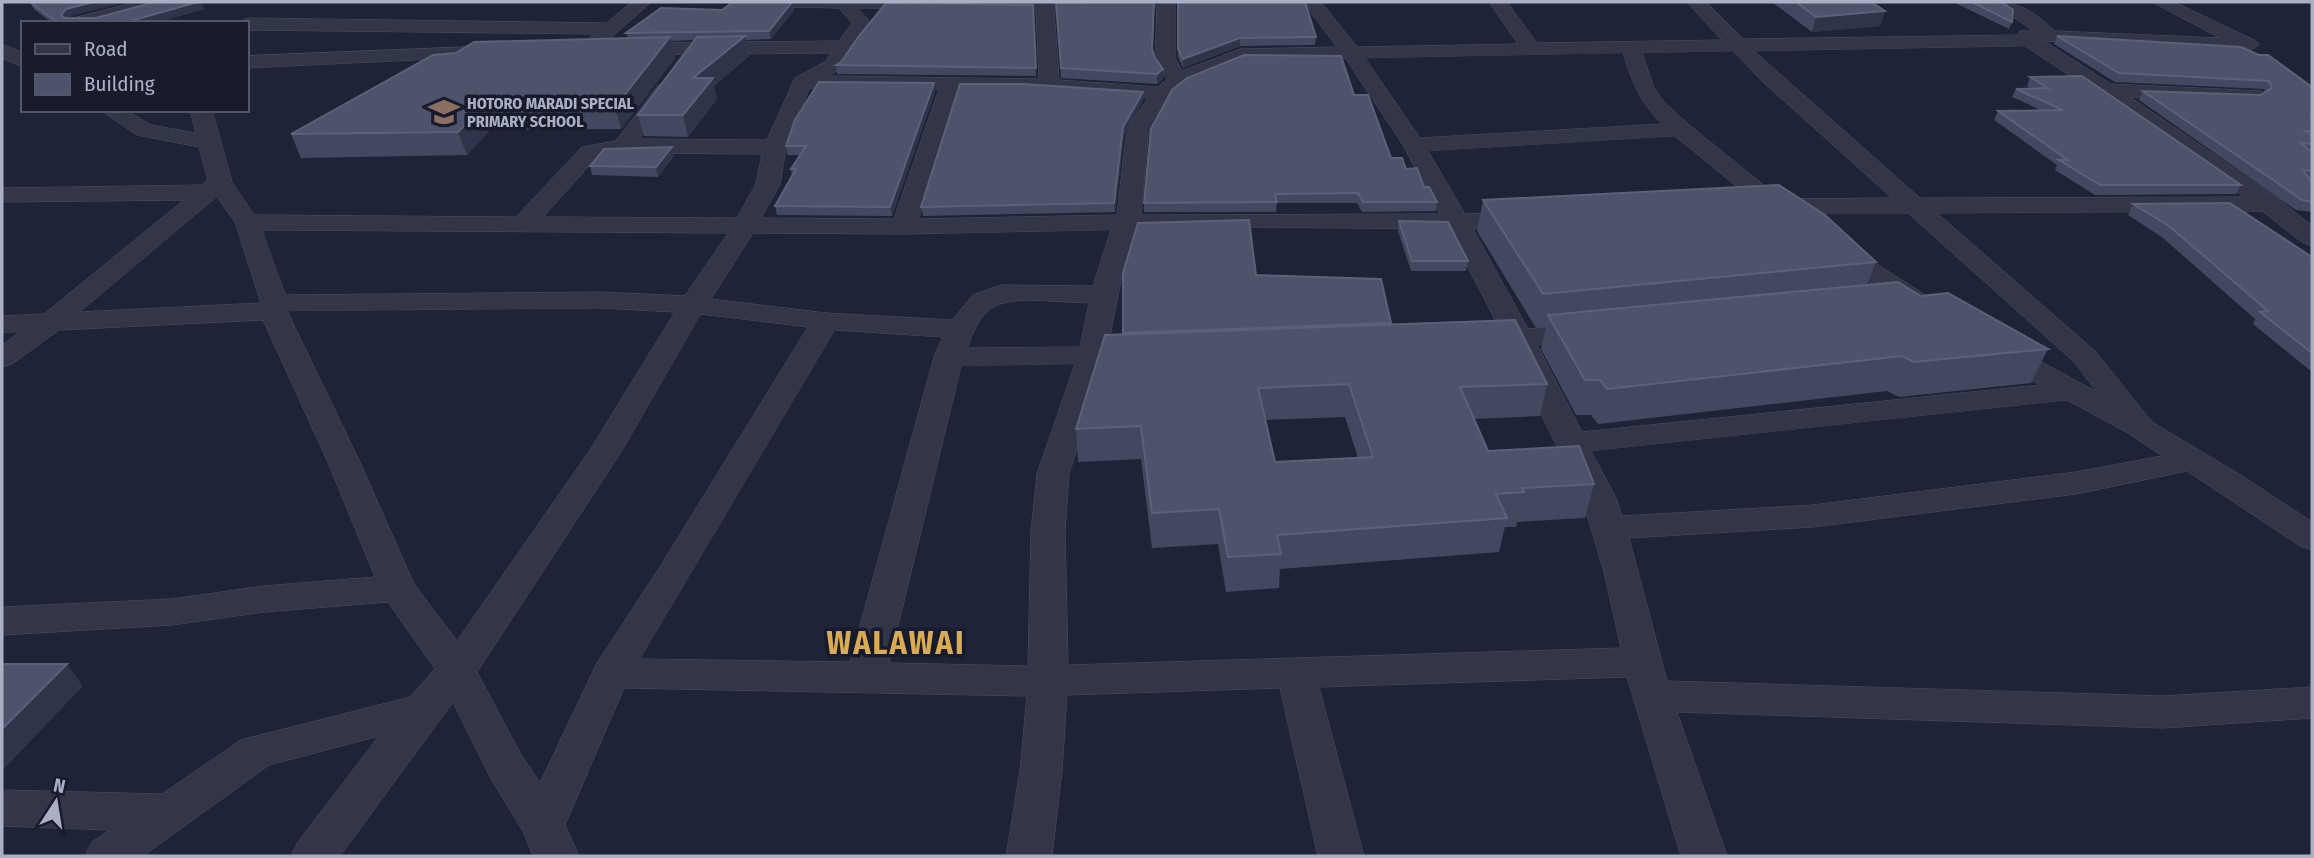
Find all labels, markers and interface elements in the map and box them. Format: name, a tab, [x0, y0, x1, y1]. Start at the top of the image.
legend	[21, 21, 248, 112]
text: Road	[84, 36, 128, 62]
text: Building	[84, 71, 155, 97]
place label: HOTORO MARADI SPECIAL PRIMARY SCHOOL	[467, 94, 634, 131]
school or university icon: HOTORO MARADI SPECIAL PRIMARY SCHOOL	[427, 95, 461, 129]
district label: WALAWAI	[826, 624, 966, 662]
north arrow	[21, 767, 91, 837]
text: N	[51, 773, 67, 798]

